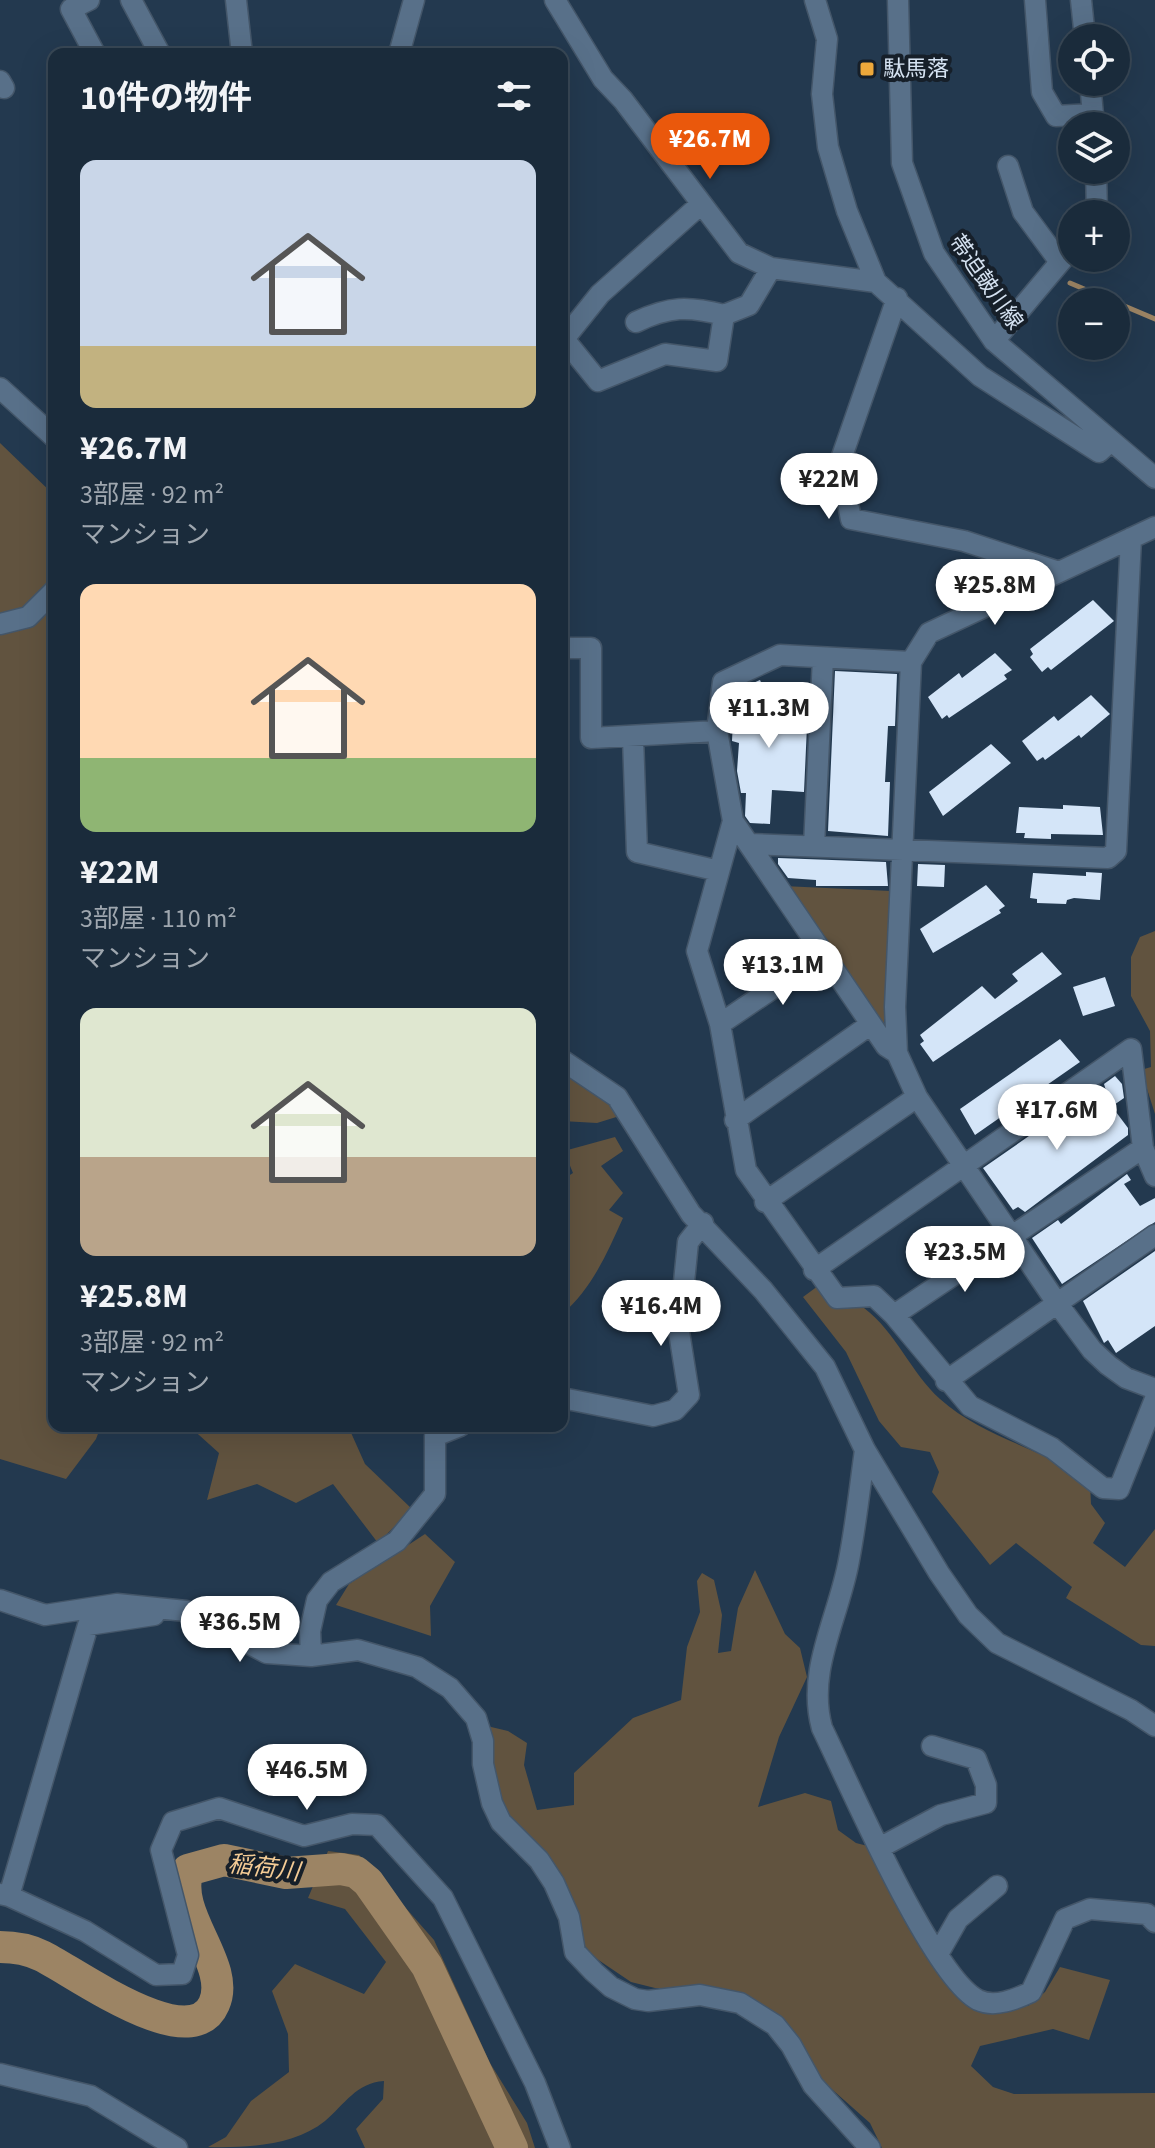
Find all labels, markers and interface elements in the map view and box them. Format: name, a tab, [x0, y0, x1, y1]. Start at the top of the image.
map controls	[1058, 24, 1130, 360]
button: locate	[1058, 24, 1130, 96]
place label: 駄馬落	[883, 53, 949, 85]
marker: 駄馬落	[858, 60, 876, 78]
text: 10件の物件	[80, 74, 252, 123]
icon: filters	[492, 74, 536, 118]
button: layers	[1058, 112, 1130, 184]
pin: ¥26.7M	[645, 113, 775, 181]
text: ¥26.7M	[669, 120, 751, 157]
button: +	[1058, 200, 1130, 272]
icon: home	[236, 212, 380, 356]
street label: 帯迫皷川線	[941, 228, 1031, 336]
button: −	[1058, 288, 1130, 360]
text: ¥26.7M	[80, 424, 188, 473]
pin: ¥22M	[782, 453, 876, 521]
text: ¥22M	[799, 460, 860, 497]
text: 3部屋 · 92 m²	[80, 476, 224, 513]
text: マンション	[80, 516, 210, 553]
pin: ¥25.8M	[930, 559, 1060, 627]
text: ¥25.8M	[954, 566, 1036, 603]
icon: home	[236, 636, 380, 780]
pin: ¥11.3M	[704, 682, 834, 750]
text: ¥11.3M	[728, 689, 810, 726]
text: ¥22M	[80, 848, 160, 897]
text: 3部屋 · 110 m²	[80, 900, 237, 937]
pin: ¥13.1M	[718, 939, 848, 1007]
text: マンション	[80, 940, 210, 977]
text: ¥13.1M	[742, 946, 824, 983]
icon: home	[236, 1060, 380, 1204]
pin: ¥17.6M	[992, 1084, 1122, 1152]
text: ¥17.6M	[1016, 1091, 1098, 1128]
pin: ¥23.5M	[900, 1226, 1030, 1294]
text: ¥23.5M	[924, 1233, 1006, 1270]
text: ¥25.8M	[80, 1272, 188, 1321]
pin: ¥16.4M	[596, 1280, 726, 1348]
text: ¥16.4M	[620, 1287, 702, 1324]
text: 3部屋 · 92 m²	[80, 1324, 224, 1361]
text: マンション	[80, 1364, 210, 1401]
pin: ¥36.5M	[175, 1596, 305, 1664]
text: ¥36.5M	[199, 1603, 281, 1640]
pin: ¥46.5M	[242, 1744, 372, 1812]
text: ¥46.5M	[266, 1751, 348, 1788]
water label: 稲荷川	[226, 1846, 305, 1890]

